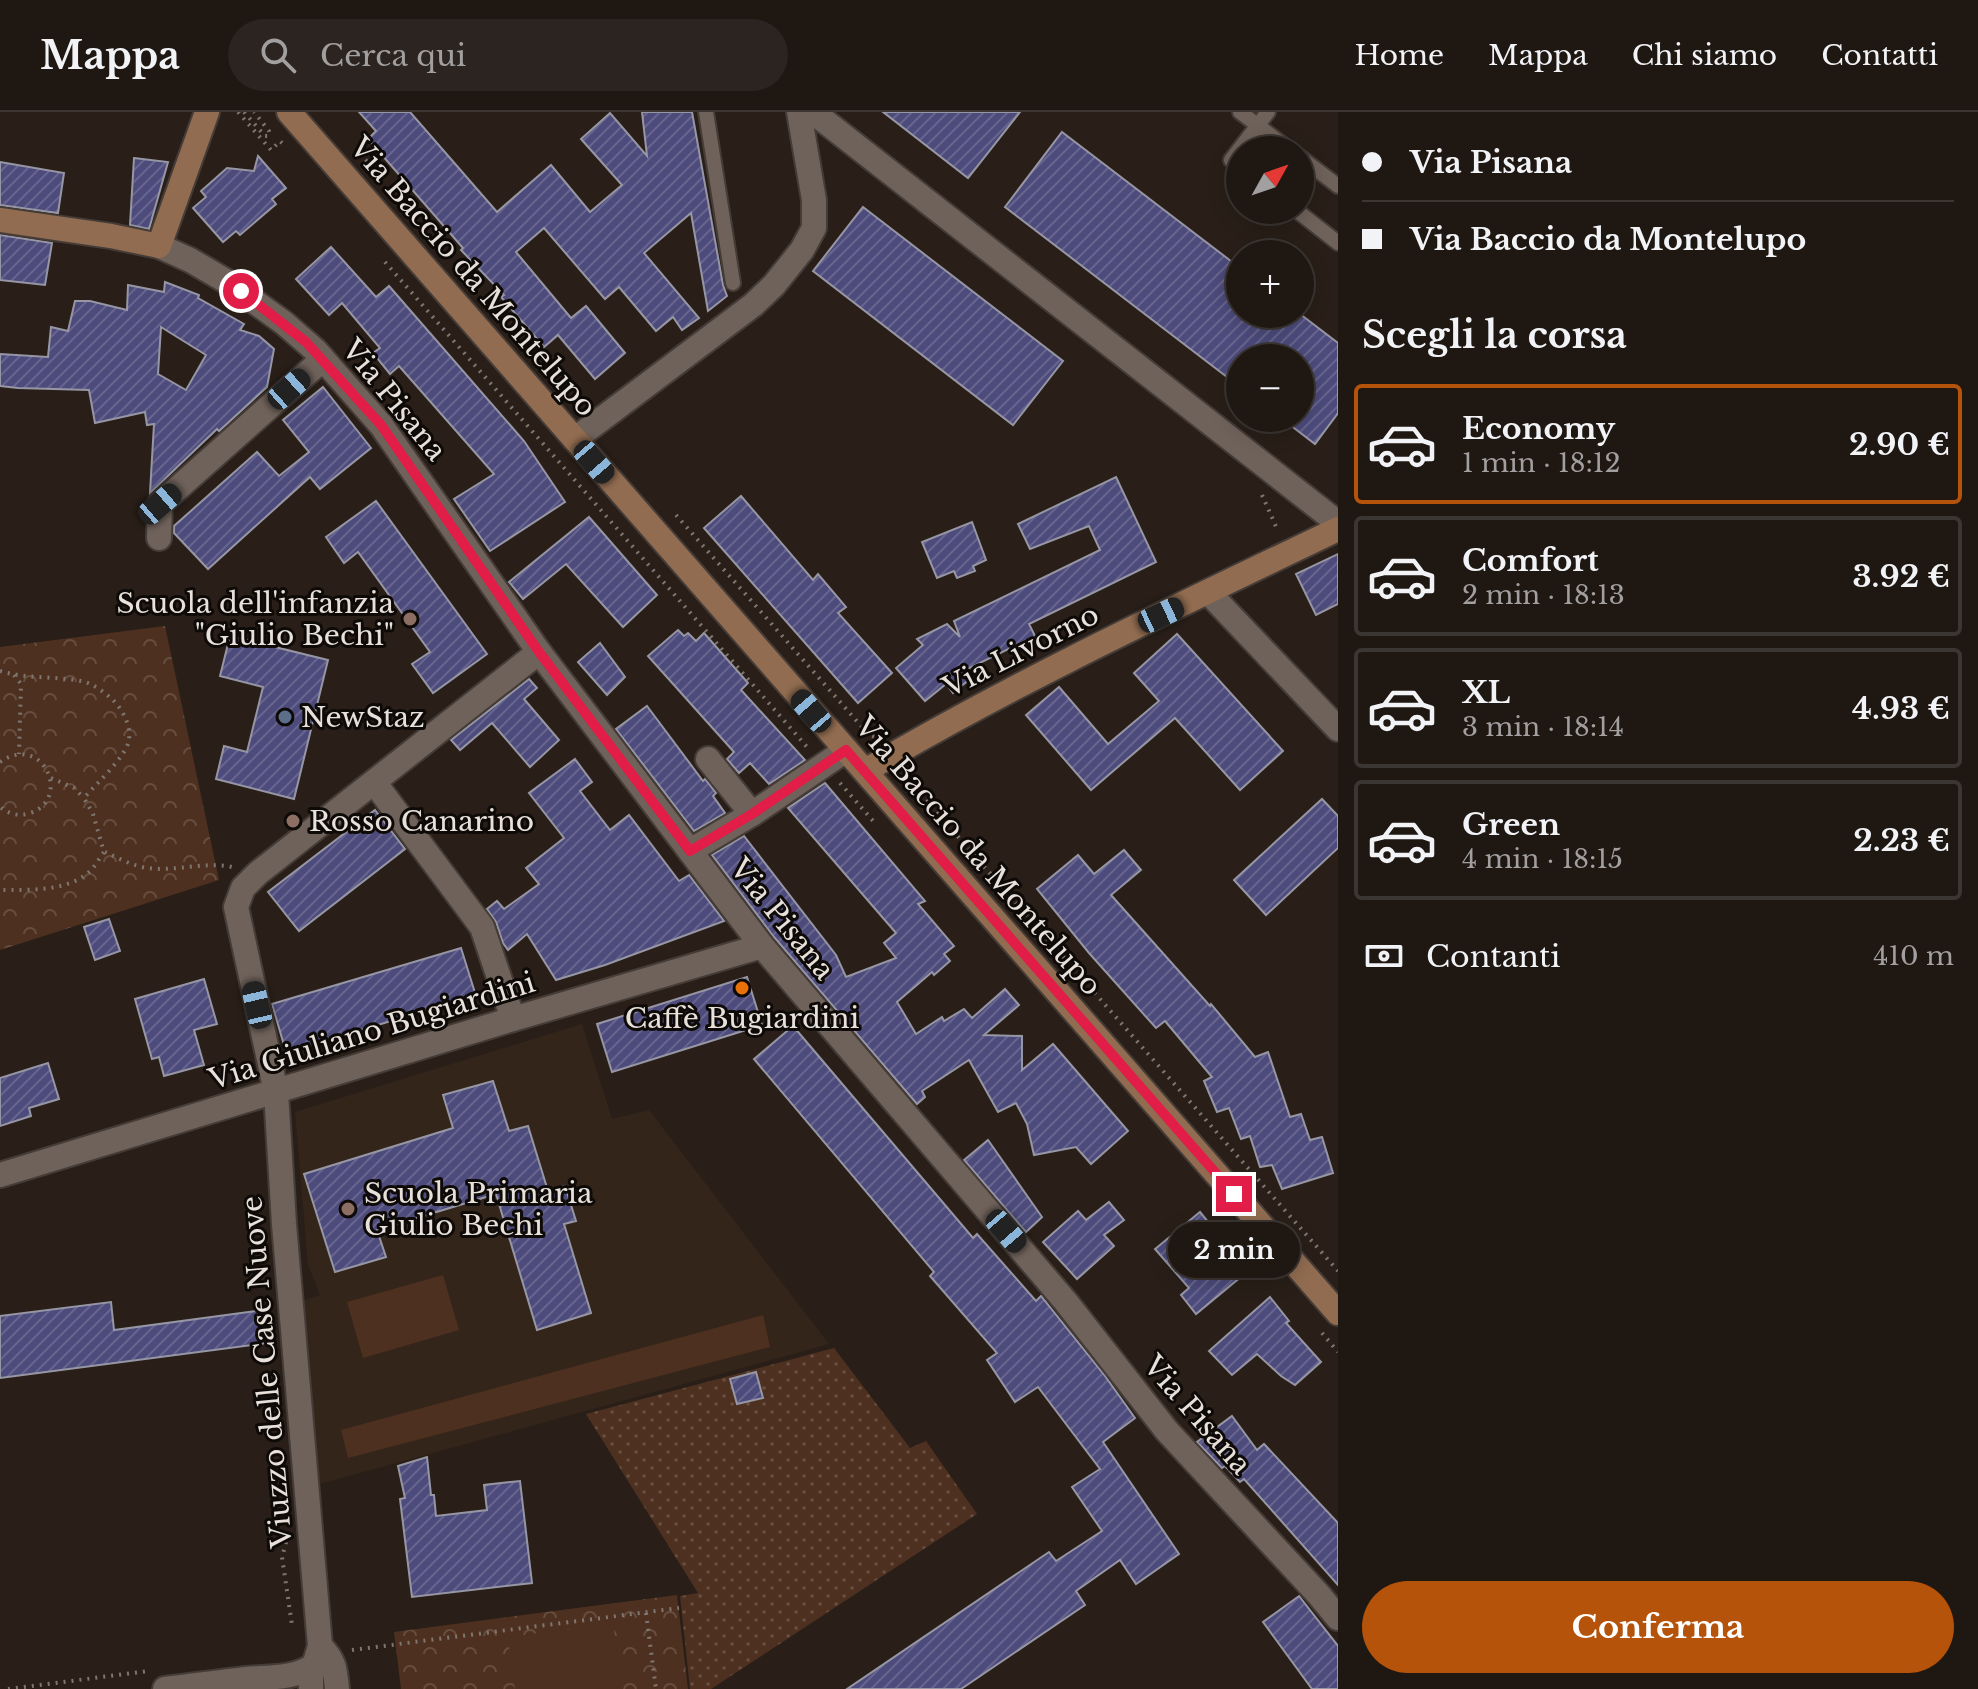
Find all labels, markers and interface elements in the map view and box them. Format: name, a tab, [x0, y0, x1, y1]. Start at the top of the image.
search box	[228, 19, 788, 91]
text: Mappa	[40, 32, 180, 79]
icon: search	[256, 33, 300, 77]
text: Cerca qui	[320, 37, 466, 74]
text: Home	[1355, 38, 1444, 73]
text: Mappa	[1488, 38, 1588, 73]
text: Chi siamo	[1632, 38, 1777, 73]
text: Contatti	[1821, 38, 1938, 73]
street label: Via Baccio da Montelupo	[341, 129, 604, 424]
north arrow	[1226, 136, 1314, 224]
map controls	[1226, 136, 1314, 432]
text: Via Pisana	[1410, 144, 1572, 181]
text: Via Baccio da Montelupo	[1410, 221, 1806, 258]
button: +	[1226, 240, 1314, 328]
route start	[223, 273, 259, 309]
text: Scegli la corsa	[1362, 313, 1627, 358]
street label: Via Pisana	[334, 331, 454, 468]
button: −	[1226, 344, 1314, 432]
car	[263, 364, 315, 414]
icon: car	[1366, 408, 1438, 480]
text: Economy	[1462, 410, 1615, 447]
text: 2.90 €	[1849, 426, 1950, 463]
car	[569, 436, 619, 488]
text: 1 min · 18:12	[1462, 447, 1620, 479]
car	[134, 479, 186, 529]
icon: car	[1366, 540, 1438, 612]
text: Comfort	[1462, 542, 1599, 579]
text: 3.92 €	[1853, 558, 1950, 595]
text: 2 min · 18:13	[1462, 579, 1625, 611]
place label: Scuola dell'infanzia "Giulio Bechi"	[117, 586, 394, 653]
car	[1134, 594, 1188, 636]
street label: Via Livorno	[936, 597, 1105, 706]
marker: Scuola dell'infanzia "Giulio Bechi"	[401, 610, 419, 628]
icon: car	[1366, 672, 1438, 744]
text: XL	[1462, 674, 1510, 711]
car	[786, 685, 836, 737]
text: 4.93 €	[1852, 690, 1950, 727]
place label: NewStaz	[301, 700, 425, 735]
marker: NewStaz	[276, 708, 294, 726]
street label: Via Baccio da Montelupo	[846, 708, 1109, 1003]
text: 3 min · 18:14	[1462, 711, 1624, 743]
place label: Rosso Canarino	[309, 804, 534, 839]
icon: car	[1366, 804, 1438, 876]
text: Green	[1462, 806, 1560, 843]
marker: Rosso Canarino	[284, 812, 302, 830]
text: 2.23 €	[1853, 822, 1950, 859]
text: 4 min · 18:15	[1462, 843, 1623, 875]
street label: Via Pisana	[722, 850, 842, 987]
icon: cash	[1362, 934, 1406, 978]
text: Contanti	[1426, 938, 1561, 975]
text: 410 m	[1873, 940, 1954, 972]
street label: Via Giuliano Bugiardini	[204, 965, 539, 1098]
car	[240, 979, 274, 1031]
marker: Caffè Bugiardini	[733, 979, 751, 997]
place label: Caffè Bugiardini	[625, 1001, 859, 1036]
place label: Scuola Primaria Giulio Bechi	[364, 1176, 593, 1243]
route end	[1216, 1176, 1252, 1212]
street label: Viuzzo delle Case Nuove	[234, 1195, 300, 1550]
marker: Scuola Primaria Giulio Bechi	[339, 1200, 357, 1218]
car	[981, 1205, 1031, 1257]
callout: 2 min	[1168, 1222, 1300, 1278]
text: 2 min	[1194, 1234, 1274, 1266]
street label: Via Pisana	[1135, 1348, 1259, 1482]
button: Conferma	[1362, 1581, 1954, 1673]

